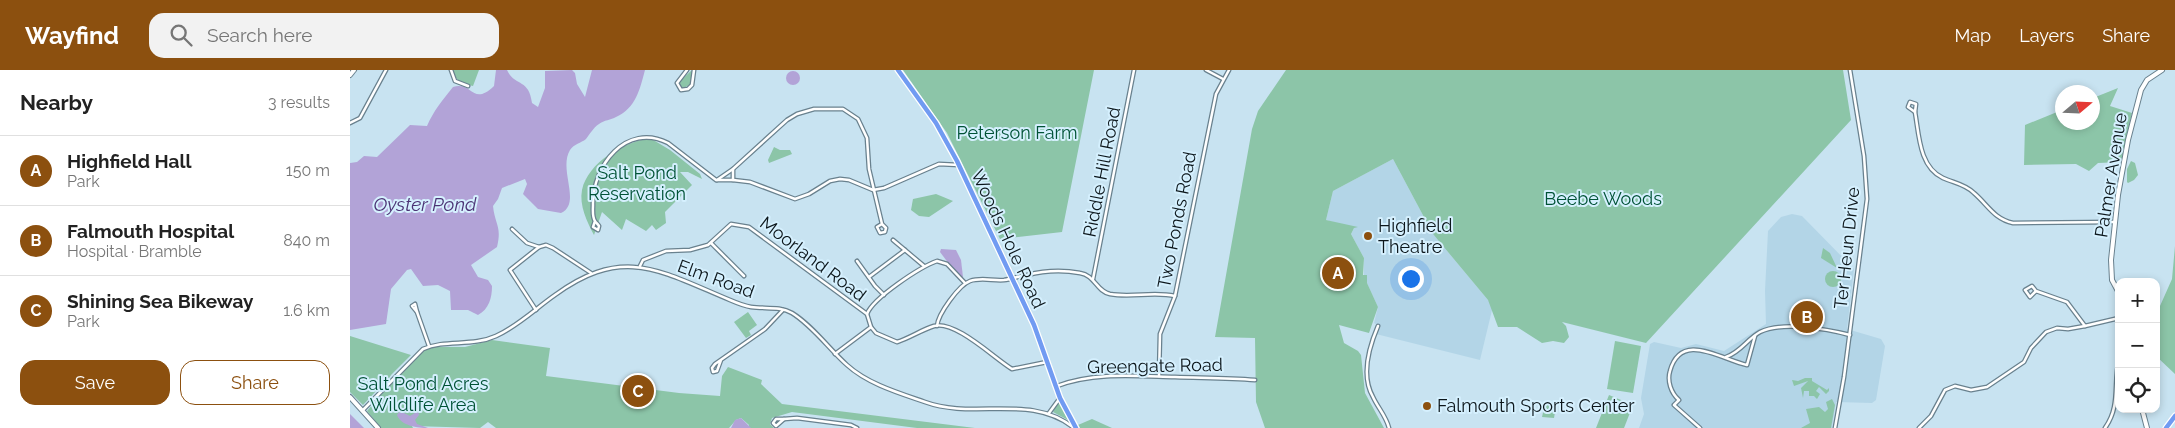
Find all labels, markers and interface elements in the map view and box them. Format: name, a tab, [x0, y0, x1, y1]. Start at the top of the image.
search box	[149, 13, 499, 58]
text: Wayfind	[25, 21, 119, 50]
icon: search	[167, 21, 195, 49]
text: Search here	[207, 24, 312, 46]
text: Map	[1955, 25, 1991, 46]
text: Layers	[2019, 25, 2074, 46]
text: Share	[2102, 25, 2150, 46]
north arrow	[2055, 85, 2100, 130]
text: Nearby	[20, 90, 93, 115]
text: 3 results	[268, 93, 330, 112]
street label: Riddle Hill Road	[1079, 105, 1124, 239]
street label: Palmer Avenue	[2090, 111, 2131, 239]
park label: Peterson Farm	[957, 122, 1077, 143]
text: Highfield Hall	[67, 150, 191, 172]
street label: Two Ponds Road	[1153, 150, 1200, 290]
text: A	[31, 161, 41, 180]
text: 150 m	[286, 161, 330, 180]
park label: Salt Pond Reservation	[588, 162, 686, 204]
street label: Woods Hole Road	[967, 166, 1050, 311]
text: Park	[67, 172, 100, 191]
street label: Ter Heun Drive	[1830, 186, 1863, 310]
park label: Beebe Woods	[1544, 188, 1662, 209]
water label: Oyster Pond	[374, 193, 477, 215]
street label: Moorland Road	[756, 212, 871, 305]
place label: Highfield Theatre	[1378, 215, 1452, 257]
text: Falmouth Hospital	[67, 220, 234, 242]
marker: Highfield Theatre	[1362, 230, 1374, 242]
text: B	[31, 231, 41, 250]
text: 840 m	[283, 231, 330, 250]
text: Hospital · Bramble	[67, 242, 202, 261]
pin: A	[1322, 254, 1354, 292]
street label: Elm Road	[675, 255, 757, 302]
your location	[1398, 266, 1424, 292]
map controls	[2115, 278, 2160, 413]
button: +	[2115, 278, 2160, 323]
text: Shining Sea Bikeway	[67, 290, 253, 312]
pin: B	[1791, 298, 1823, 336]
text: C	[31, 301, 41, 320]
text: 1.6 km	[283, 301, 330, 320]
text: Park	[67, 312, 100, 331]
button: −	[2115, 323, 2160, 368]
street label: Greengate Road	[1087, 354, 1223, 377]
button: Save	[20, 360, 170, 405]
button: Share	[180, 360, 330, 405]
button: locate	[2115, 368, 2160, 413]
pin: C	[622, 372, 654, 410]
park label: Salt Pond Acres Wildlife Area	[358, 373, 489, 415]
place label: Falmouth Sports Center	[1437, 395, 1635, 416]
marker: Falmouth Sports Center	[1421, 400, 1433, 412]

